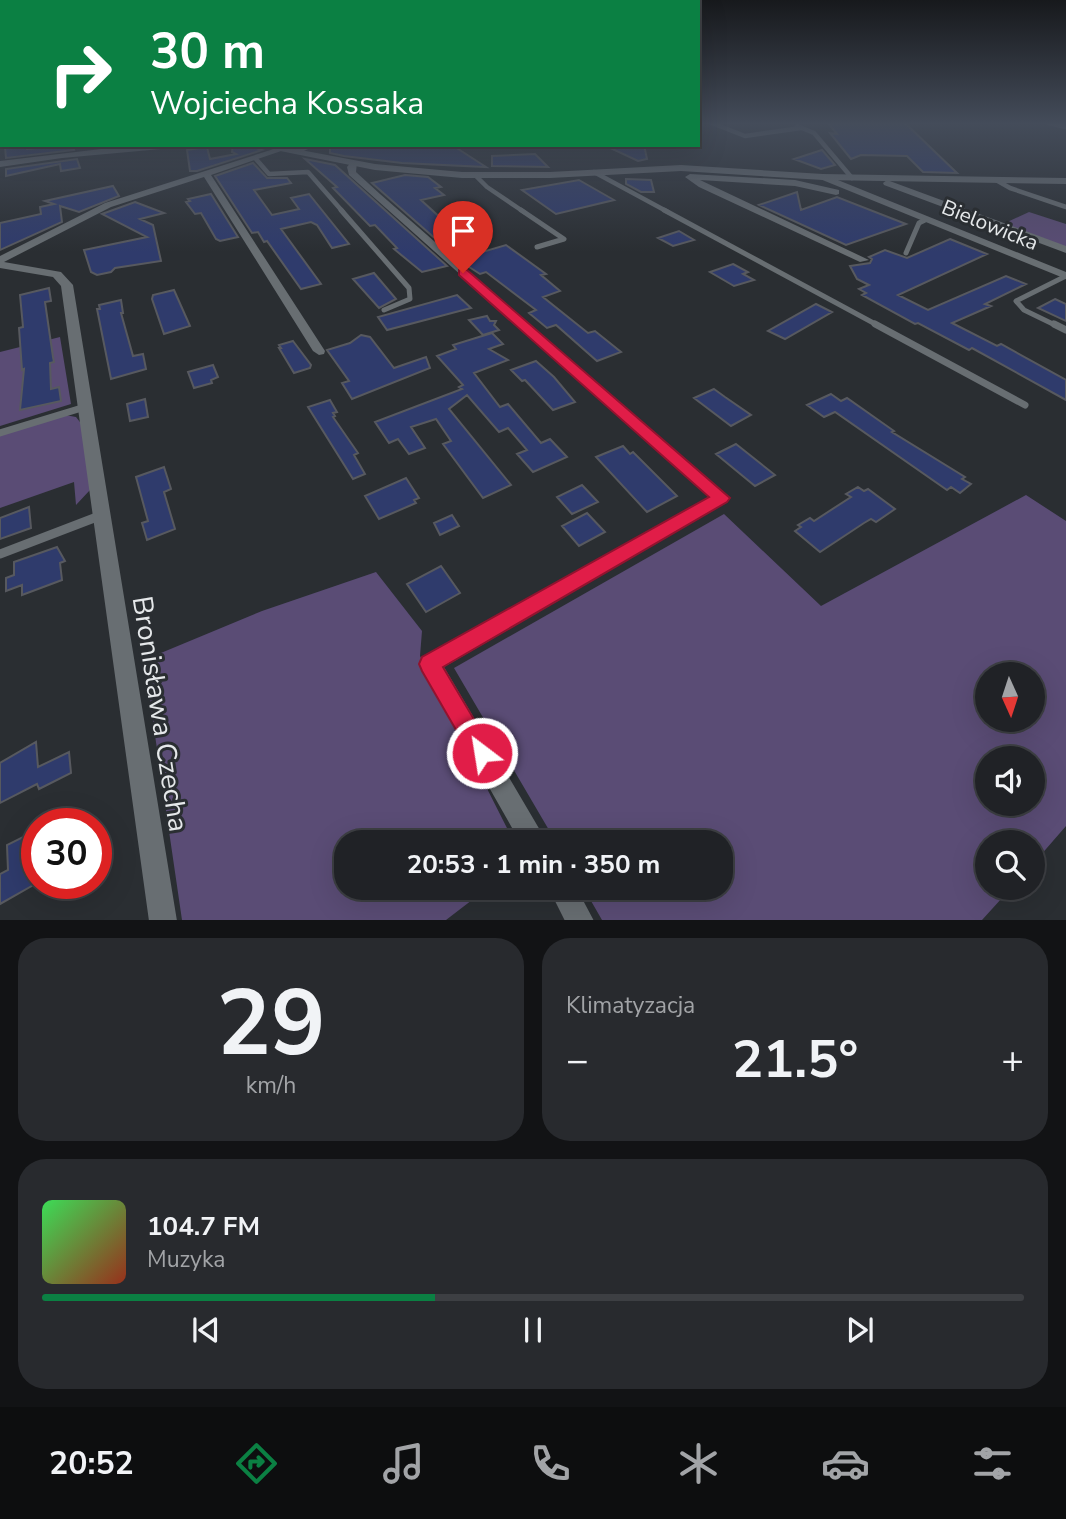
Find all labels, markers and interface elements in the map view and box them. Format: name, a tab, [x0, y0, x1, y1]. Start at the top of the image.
text: 30 m	[150, 18, 265, 85]
icon: right	[35, 28, 126, 119]
text: Wojciecha Kossaka	[150, 82, 424, 125]
street label: Bielowicka	[938, 193, 1042, 257]
pin	[433, 201, 493, 273]
icon: arrive	[444, 212, 482, 250]
street label: Bronisława Czecha	[123, 593, 197, 835]
north arrow	[975, 662, 1045, 732]
map controls	[975, 662, 1045, 900]
position arrow	[445, 716, 519, 790]
button: sound	[975, 746, 1045, 816]
speed limit sign: 30	[21, 808, 112, 899]
button: search	[975, 830, 1045, 900]
text: 20:53 · 1 min · 350 m	[407, 847, 660, 882]
text: 29	[216, 962, 326, 1086]
text: Klimatyzacja	[566, 990, 695, 1021]
text: 21.5°	[732, 1024, 858, 1095]
text: −	[566, 1035, 589, 1086]
text: +	[1001, 1035, 1024, 1086]
text: km/h	[246, 1070, 296, 1101]
text: 104.7 FM	[147, 1209, 260, 1244]
text: Muzyka	[147, 1244, 225, 1275]
icon: previous	[187, 1311, 225, 1349]
icon: pause	[514, 1311, 552, 1349]
icon: next	[841, 1311, 879, 1349]
icon: directions	[232, 1439, 281, 1488]
icon: music	[379, 1439, 428, 1488]
icon: phone	[526, 1439, 575, 1488]
icon: climate	[674, 1439, 723, 1488]
icon: car	[821, 1439, 870, 1488]
icon: filters	[968, 1439, 1017, 1488]
text: 20:52	[49, 1442, 134, 1485]

